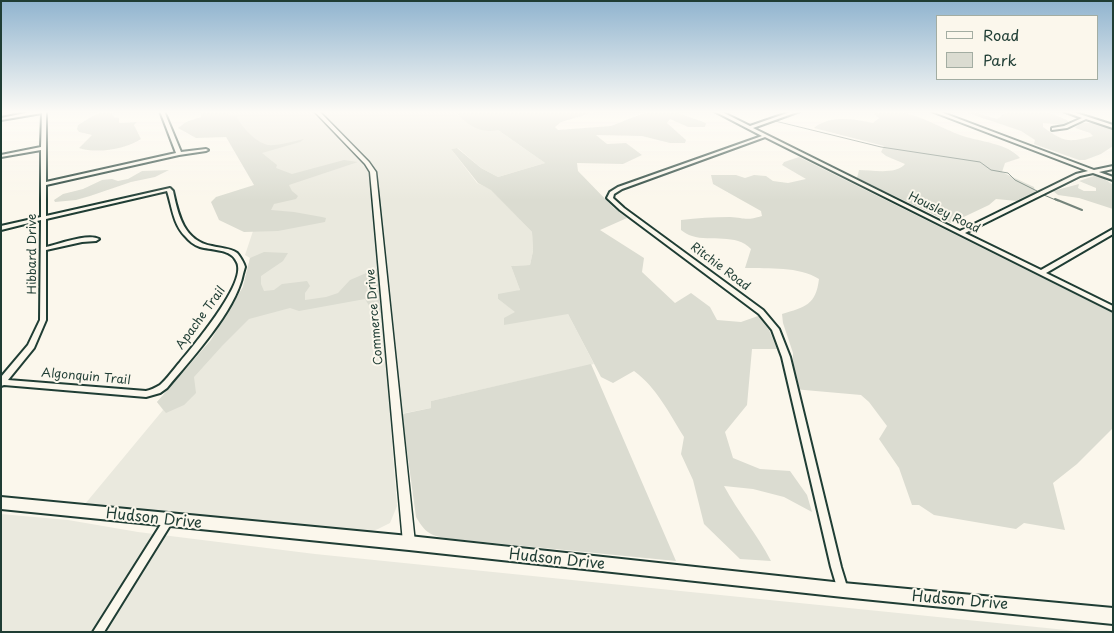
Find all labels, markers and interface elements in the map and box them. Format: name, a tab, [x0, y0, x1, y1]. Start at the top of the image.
legend	[936, 15, 1099, 80]
text: Road	[983, 23, 1019, 46]
text: Park	[983, 48, 1017, 71]
street label: Housley Road	[906, 189, 982, 237]
street label: Hibbard Drive	[26, 214, 40, 294]
street label: Ritchie Road	[687, 240, 753, 294]
street label: Commerce Drive	[364, 268, 386, 366]
street label: Apache Trail	[173, 284, 229, 352]
street label: Algonquin Trail	[41, 366, 131, 388]
street label: Hudson Drive	[105, 505, 203, 533]
street label: Hudson Drive	[508, 546, 606, 574]
street label: Hudson Drive	[911, 588, 1009, 614]

